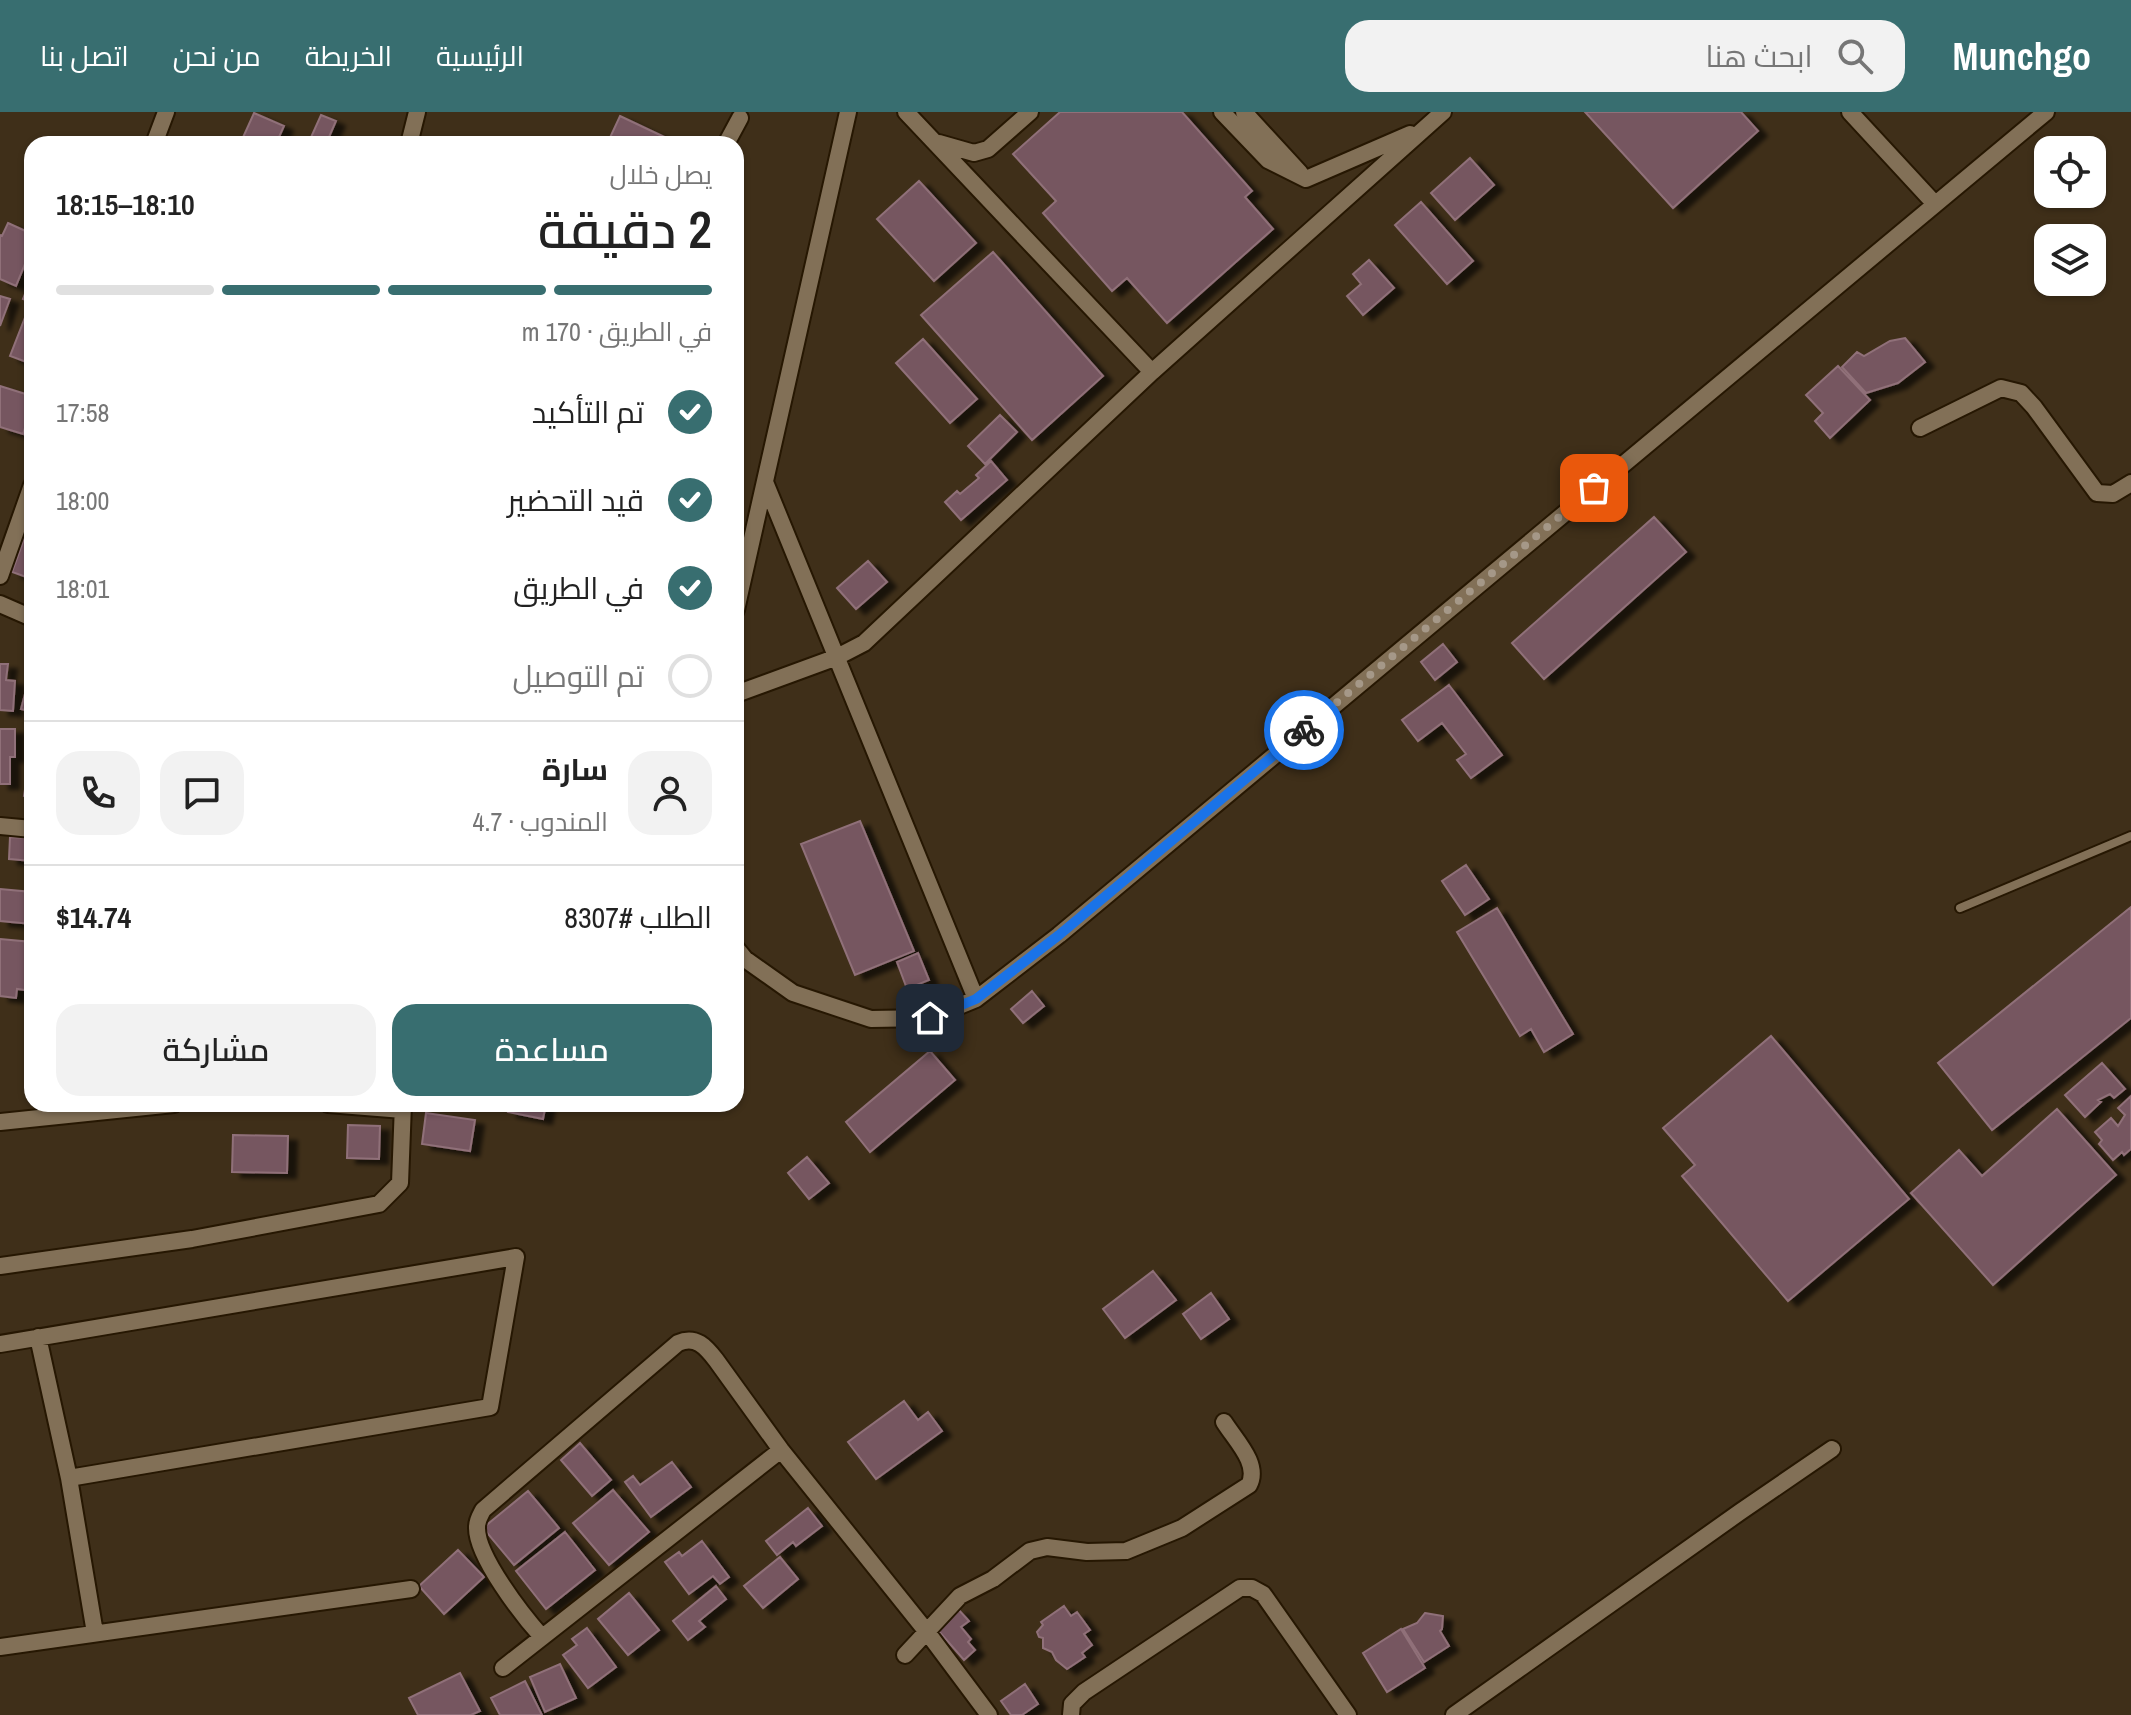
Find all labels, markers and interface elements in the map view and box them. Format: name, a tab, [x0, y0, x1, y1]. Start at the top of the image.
search box	[1345, 20, 1905, 92]
text: Munchgo	[1953, 31, 2091, 82]
icon: search	[1833, 34, 1877, 78]
text: ابحث هنا	[1705, 36, 1813, 76]
text: اتصل بنا	[40, 37, 129, 75]
text: من نحن	[173, 37, 261, 75]
text: الخريطة	[305, 37, 392, 75]
text: الرئيسية	[436, 37, 524, 75]
map controls	[2034, 136, 2106, 296]
button: locate	[2034, 136, 2106, 208]
text: يصل خلال	[610, 157, 712, 192]
text: 18:10–18:15	[56, 184, 195, 224]
text: 2 دقيقة	[538, 194, 712, 264]
button: layers	[2034, 224, 2106, 296]
text: في الطريق · 170 m	[522, 314, 712, 349]
icon: check	[668, 390, 712, 434]
text: تم التأكيد	[532, 392, 644, 432]
text: 17:58	[56, 395, 109, 430]
pin	[1560, 454, 1628, 522]
icon: bag	[1572, 466, 1616, 510]
icon: check	[668, 478, 712, 522]
text: قيد التحضير	[507, 480, 644, 520]
text: 18:00	[56, 483, 109, 518]
icon: check	[668, 566, 712, 610]
text: في الطريق	[513, 568, 644, 608]
text: 18:01	[56, 571, 109, 606]
text: تم التوصيل	[513, 656, 644, 696]
courier	[1264, 690, 1344, 770]
icon: bike	[1282, 708, 1326, 752]
text: سارة	[542, 749, 608, 789]
button: phone	[56, 751, 140, 835]
button: chat	[160, 751, 244, 835]
button: person	[628, 751, 712, 835]
text: المندوب · 4.7	[473, 804, 608, 839]
text: $14.74	[56, 897, 131, 937]
text: الطلب #8307	[564, 897, 712, 937]
pin	[896, 984, 964, 1052]
icon: home	[908, 996, 952, 1040]
button: مشاركة	[56, 1004, 376, 1096]
button: مساعدة	[392, 1004, 712, 1096]

